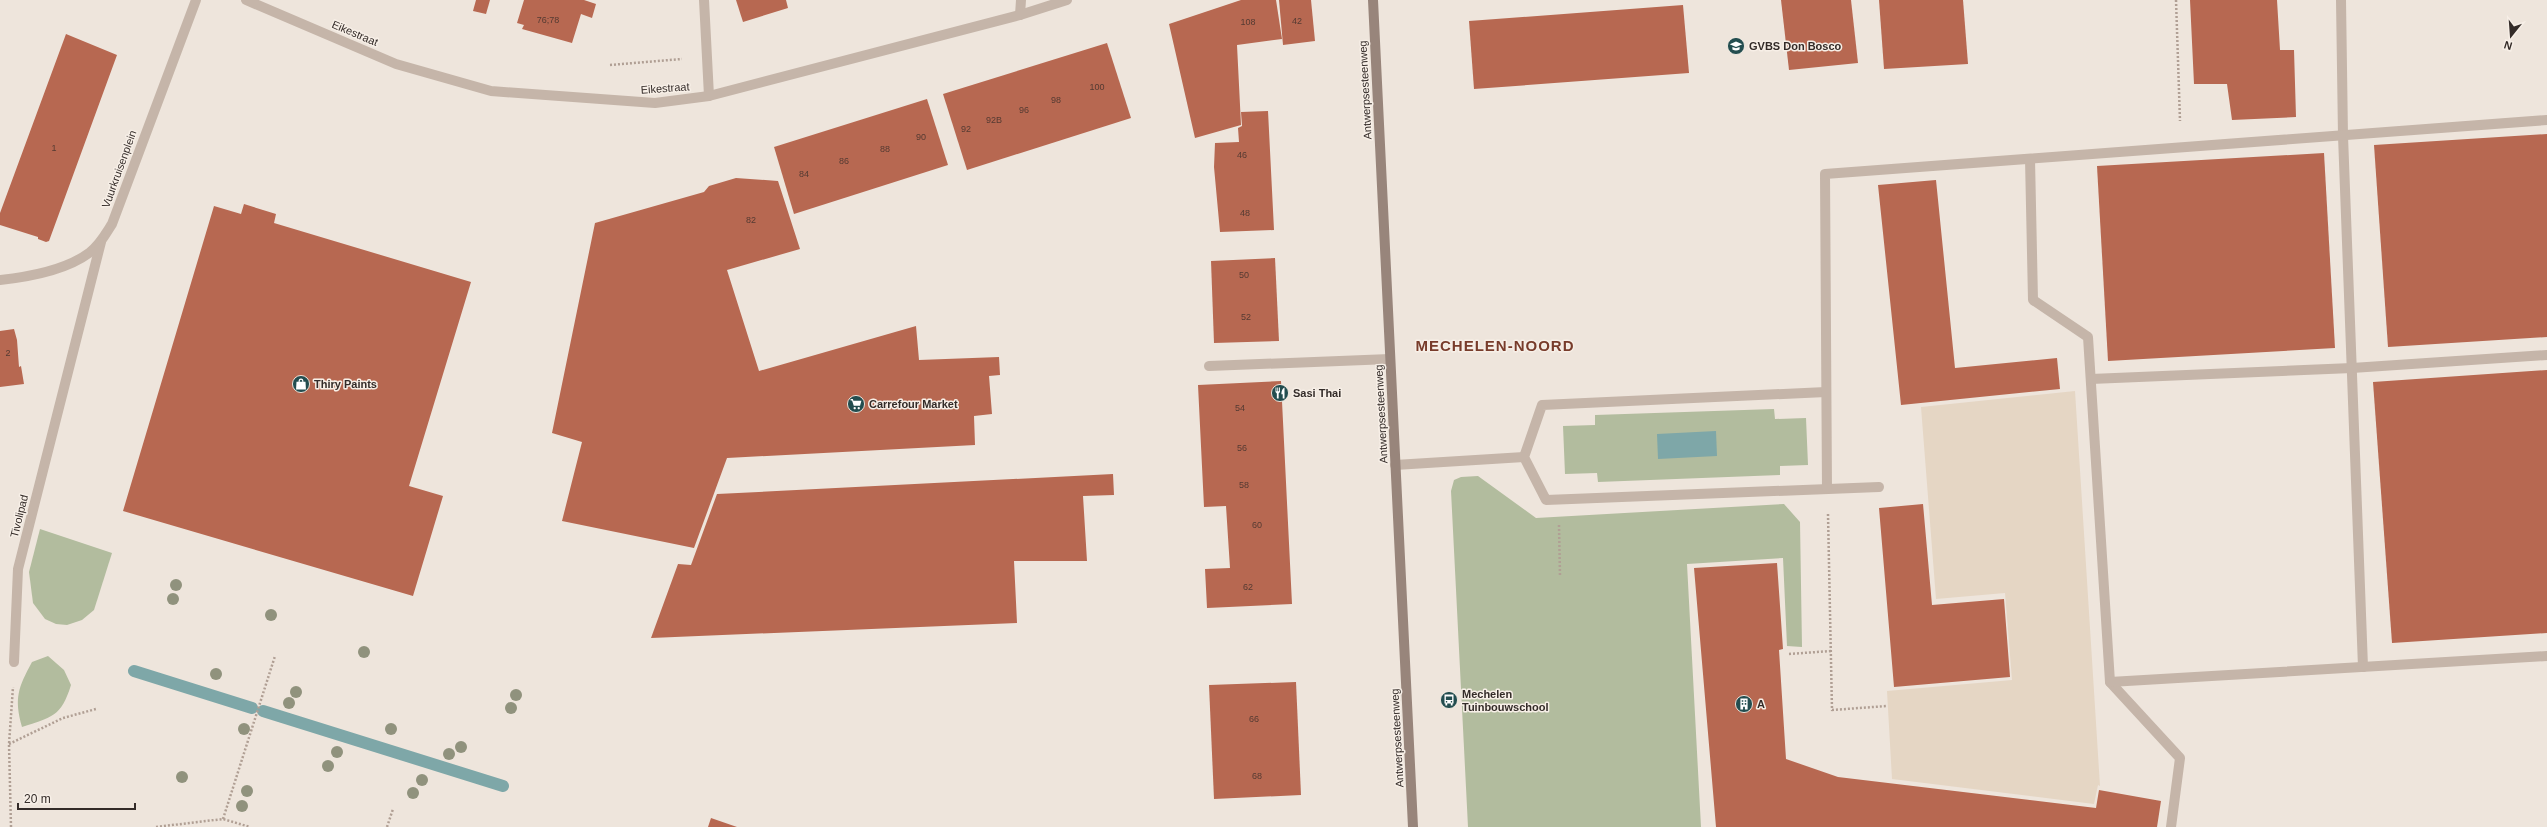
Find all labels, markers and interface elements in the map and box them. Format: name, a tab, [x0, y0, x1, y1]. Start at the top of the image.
house number: 76;78	[537, 15, 559, 25]
house number: 42	[1292, 16, 1302, 26]
north arrow	[2491, 16, 2531, 56]
house number: 108	[1240, 17, 1256, 27]
street label: Eikestraat	[330, 18, 380, 48]
school or university icon: GVBS Don Bosco	[1726, 36, 1746, 56]
text: N	[2502, 39, 2514, 52]
street label: Antwerpsesteenweg	[1356, 40, 1374, 140]
place label: GVBS Don Bosco	[1749, 40, 1842, 52]
street label: Eikestraat	[640, 80, 690, 96]
house number: 100	[1089, 82, 1105, 92]
house number: 98	[1051, 95, 1061, 105]
house number: 96	[1019, 105, 1029, 115]
house number: 92B	[986, 115, 1002, 125]
house number: 92	[961, 124, 971, 134]
street label: Vuurkruisenplein	[99, 129, 139, 209]
house number: 90	[916, 132, 926, 142]
house number: 1	[51, 143, 57, 153]
house number: 88	[880, 144, 890, 154]
house number: 46	[1237, 150, 1247, 160]
house number: 86	[839, 156, 849, 166]
house number: 84	[799, 169, 809, 179]
house number: 48	[1240, 208, 1250, 218]
house number: 82	[746, 215, 756, 225]
house number: 50	[1239, 270, 1249, 280]
house number: 52	[1241, 312, 1251, 322]
district label: MECHELEN-NOORD	[1416, 337, 1575, 354]
house number: 2	[5, 348, 11, 358]
street label: Antwerpsesteenweg	[1372, 364, 1390, 464]
shop icon: Thiry Paints	[291, 374, 311, 394]
place label: Thiry Paints	[314, 378, 377, 390]
restaurant icon: Sasi Thai	[1270, 383, 1290, 403]
place label: Sasi Thai	[1293, 387, 1341, 399]
supermarket icon: Carrefour Market	[846, 394, 866, 414]
place label: Carrefour Market	[869, 398, 958, 410]
house number: 54	[1235, 403, 1245, 413]
house number: 56	[1237, 443, 1247, 453]
house number: 58	[1239, 480, 1249, 490]
street label: Tivolipad	[8, 493, 30, 539]
house number: 60	[1252, 520, 1262, 530]
house number: 62	[1243, 582, 1253, 592]
street label: Antwerpsesteenweg	[1388, 688, 1406, 788]
place label: Mechelen Tuinbouwschool	[1462, 688, 1549, 713]
bus stop icon: Mechelen Tuinbouwschool	[1439, 690, 1459, 710]
building icon: A	[1734, 694, 1754, 714]
place label: A	[1757, 698, 1765, 710]
house number: 66	[1249, 714, 1259, 724]
house number: 68	[1252, 771, 1262, 781]
scale bar	[18, 785, 135, 811]
text: 20 m	[24, 792, 51, 806]

